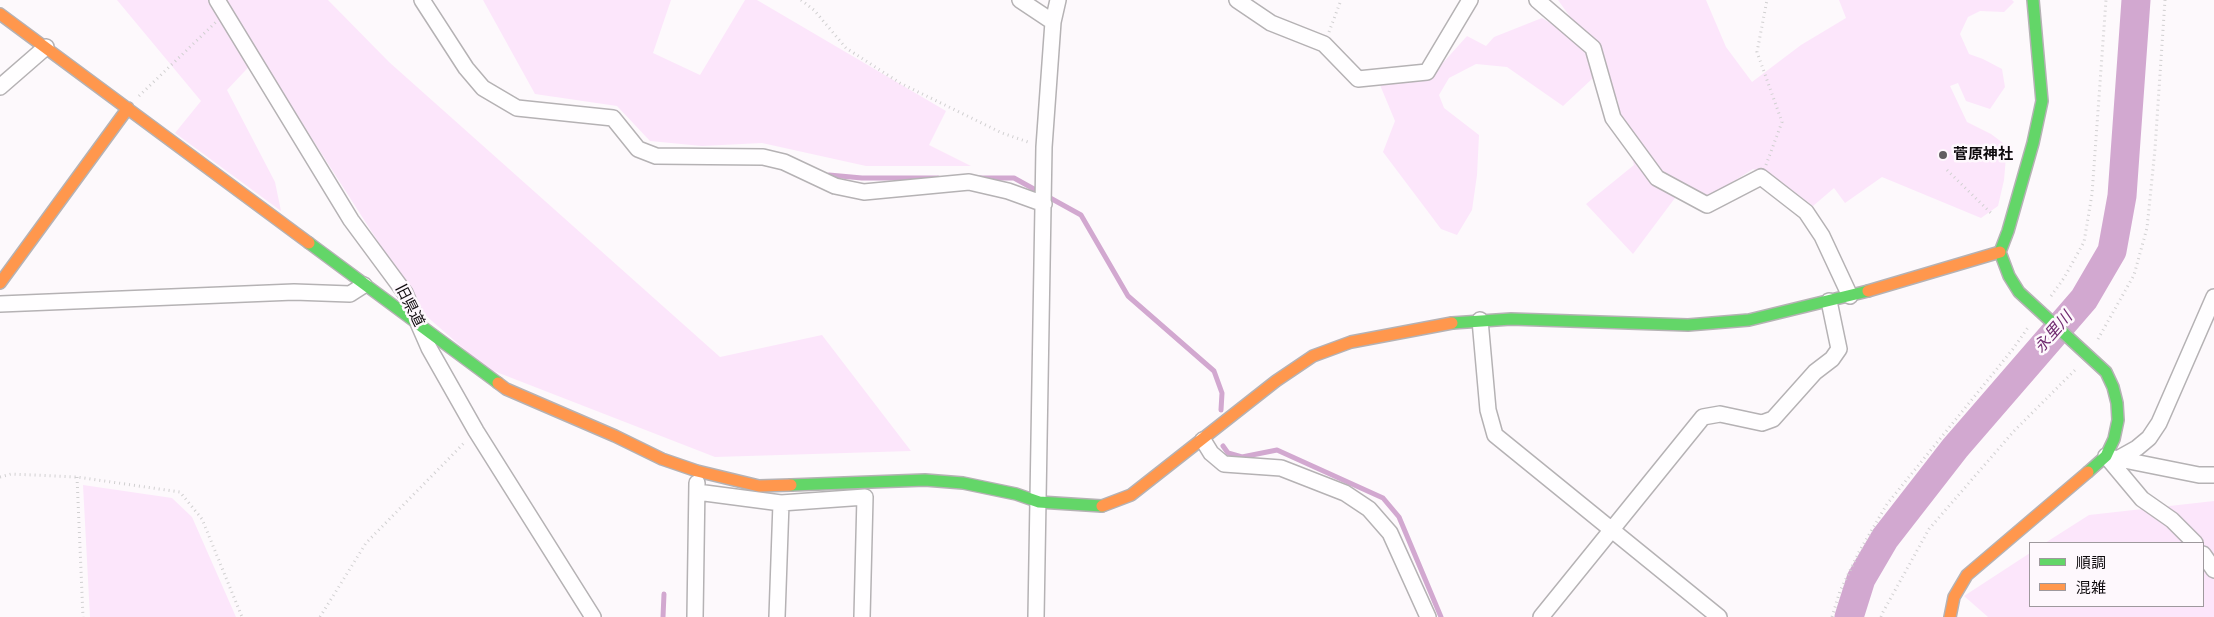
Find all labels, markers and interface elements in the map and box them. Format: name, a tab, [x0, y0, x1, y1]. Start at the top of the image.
place label: 菅原神社	[1953, 146, 2013, 164]
marker: 菅原神社	[1937, 149, 1949, 161]
street label: 旧県道	[391, 282, 427, 330]
water label: 永里川	[2031, 309, 2077, 357]
legend	[2029, 542, 2204, 607]
text: 順調	[2076, 553, 2106, 573]
text: 混雑	[2076, 578, 2106, 598]

